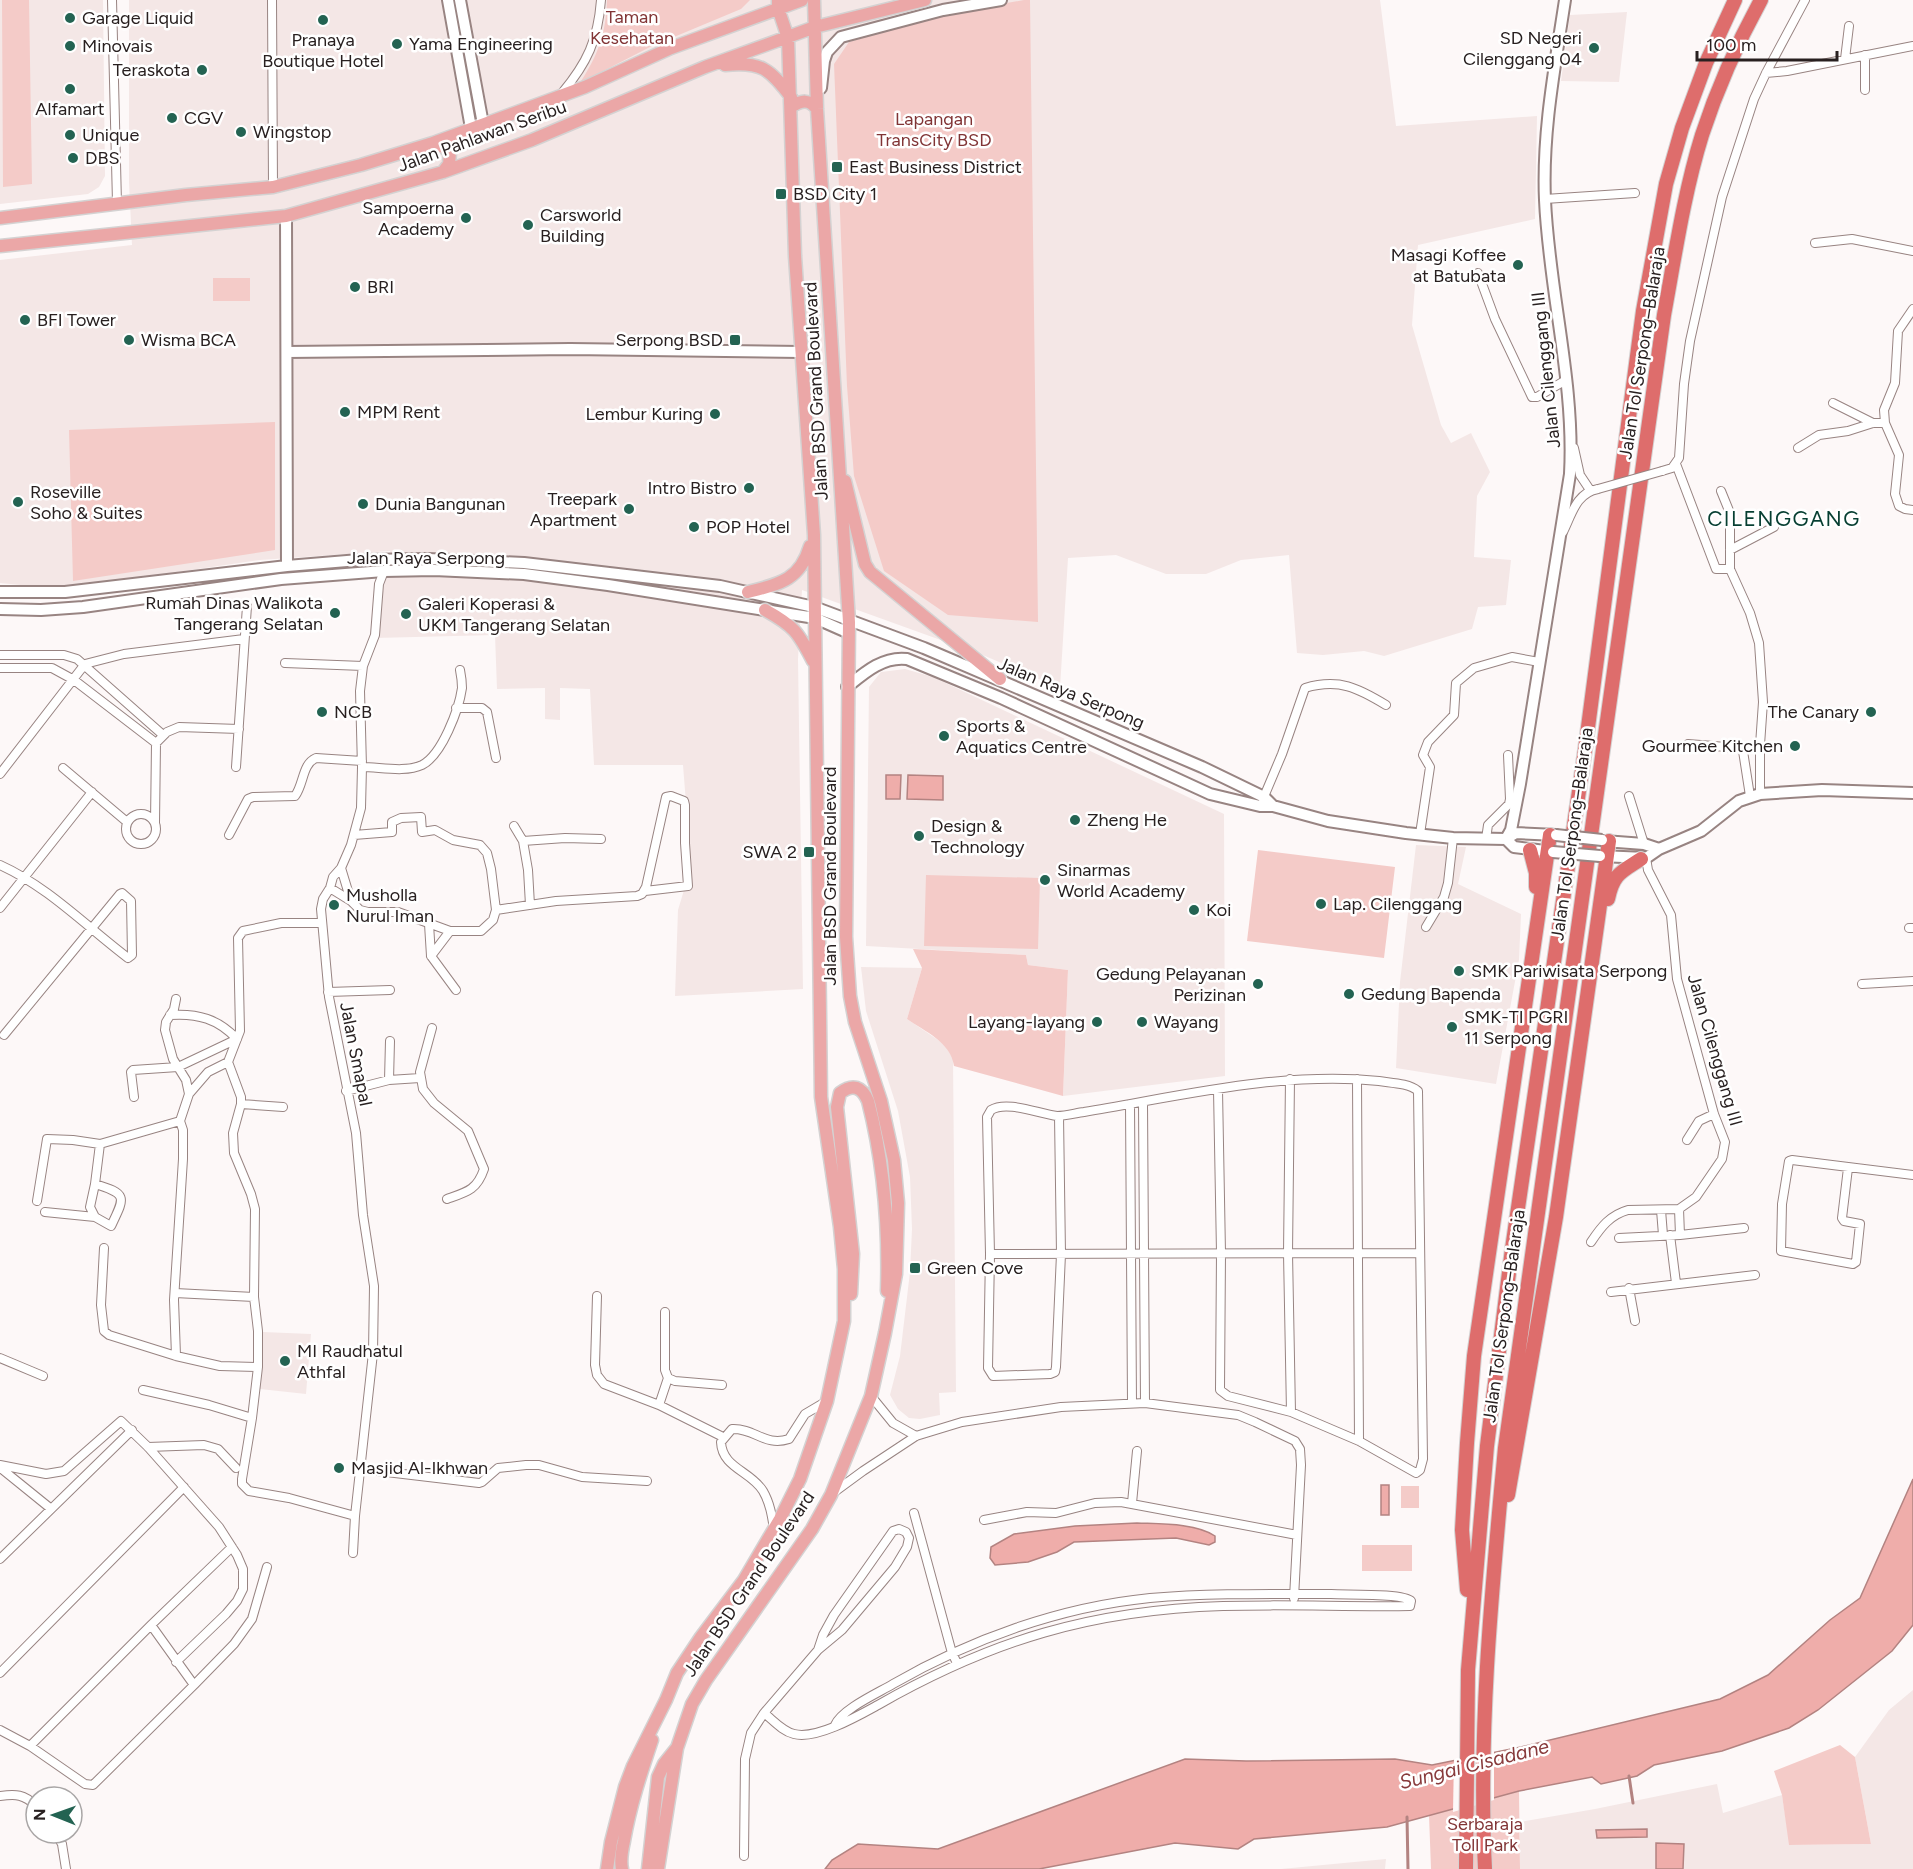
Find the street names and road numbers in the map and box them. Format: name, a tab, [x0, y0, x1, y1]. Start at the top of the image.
street label: Jalan Pahlawan Seribu	[395, 95, 569, 177]
street label: Jalan Tol Serpong–Balaraja	[1614, 245, 1670, 461]
street label: Jalan BSD Grand Boulevard	[799, 281, 833, 501]
street label: Jalan Cilenggang III	[1527, 291, 1565, 449]
street label: Jalan Raya Serpong	[347, 547, 505, 569]
street label: Jalan Raya Serpong	[994, 652, 1148, 734]
street label: Jalan Tol Serpong–Balaraja	[1546, 726, 1598, 942]
street label: Jalan BSD Grand Boulevard	[819, 767, 841, 985]
street label: Jalan Cilenggang III	[1683, 971, 1747, 1129]
street label: Jalan Smapal	[335, 1000, 377, 1108]
street label: Jalan Tol Serpong–Balaraja	[1478, 1208, 1530, 1424]
street label: Jalan BSD Grand Boulevard	[679, 1487, 819, 1681]

